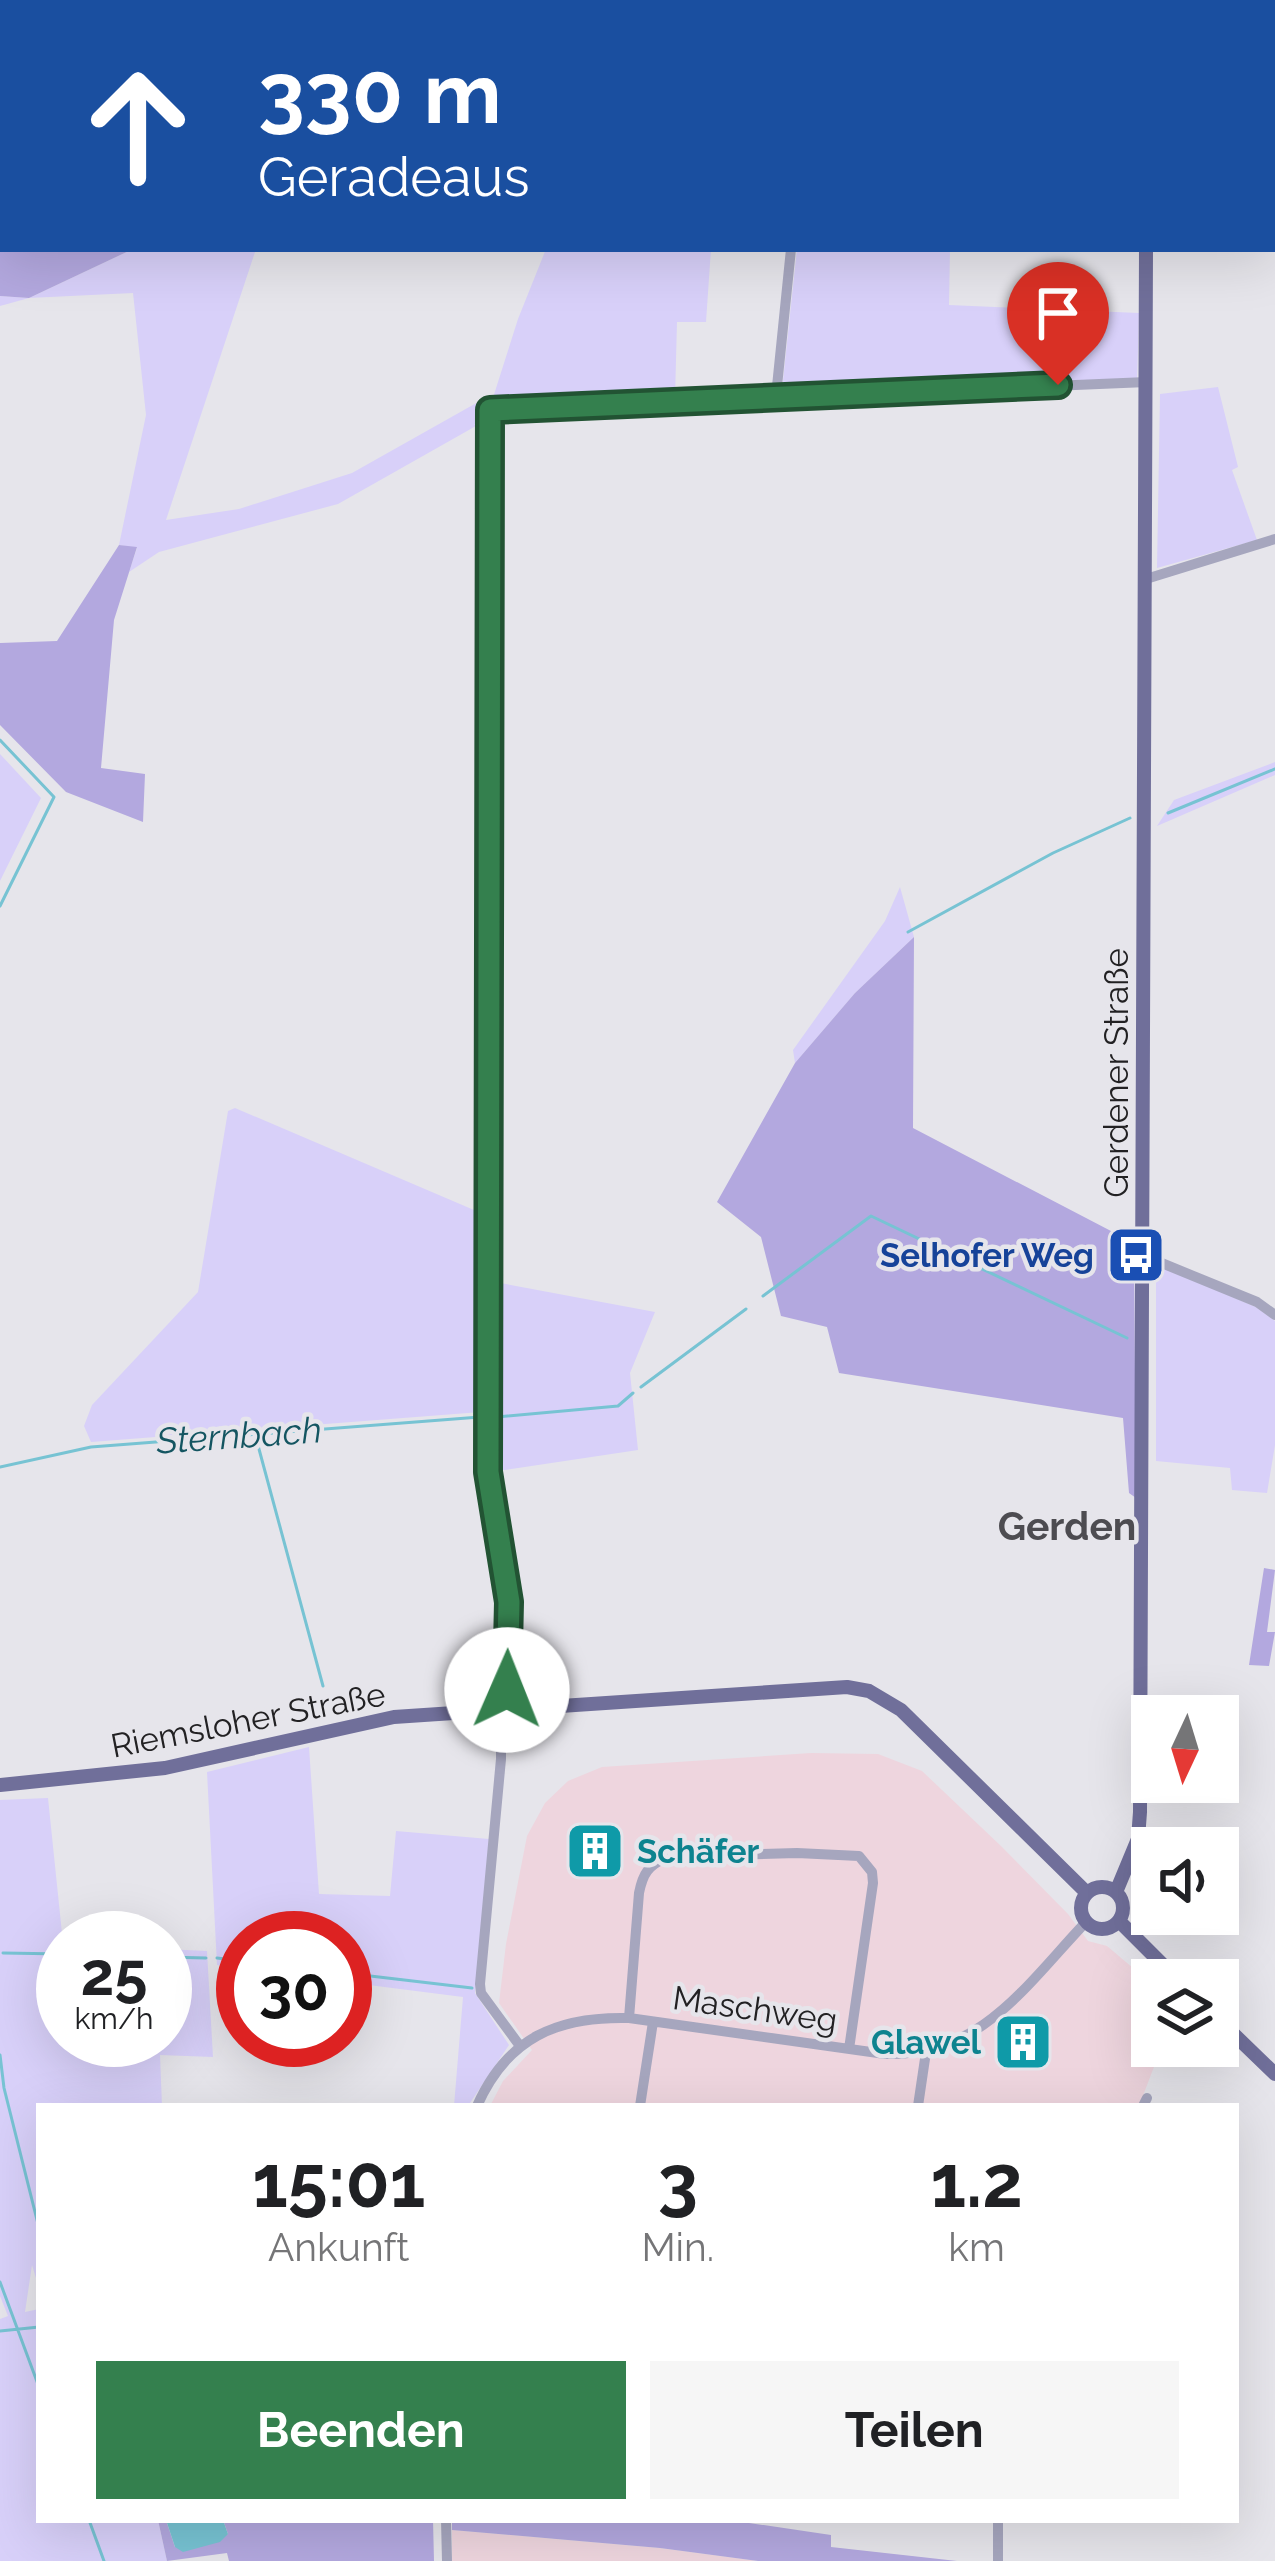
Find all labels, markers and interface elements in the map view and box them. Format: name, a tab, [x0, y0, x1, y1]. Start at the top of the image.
text: 330 m	[258, 44, 502, 143]
icon: ahead	[60, 48, 216, 204]
text: Geradeaus	[258, 145, 530, 209]
pin	[1007, 262, 1109, 385]
icon: arrive	[1025, 280, 1091, 346]
street label: Gerdener Straße	[1097, 948, 1136, 1198]
bus stop icon: Selhofer Weg	[1105, 1224, 1167, 1286]
place label: Selhofer Weg	[880, 1236, 1094, 1275]
water label: Sternbach	[154, 1408, 323, 1462]
district label: Gerden	[998, 1503, 1136, 1549]
position arrow	[444, 1627, 570, 1753]
street label: Riemsloher Straße	[108, 1674, 388, 1766]
north arrow	[1131, 1695, 1239, 1803]
map controls	[1131, 1695, 1239, 2067]
building icon: Schäfer	[564, 1820, 626, 1882]
button: sound	[1131, 1827, 1239, 1935]
place label: Schäfer	[637, 1832, 759, 1871]
speed limit sign: 30	[216, 1911, 372, 2067]
text: 25	[80, 1939, 148, 2009]
button: layers	[1131, 1959, 1239, 2067]
street label: Maschweg	[670, 1978, 840, 2040]
text: km/h	[74, 2001, 154, 2036]
building icon: Glawel	[992, 2011, 1054, 2073]
place label: Glawel	[871, 2023, 982, 2062]
text: 15:01	[252, 2139, 425, 2224]
text: 3	[658, 2139, 698, 2224]
text: 1.2	[930, 2139, 1023, 2224]
text: Ankunft	[268, 2224, 409, 2270]
text: Min.	[641, 2224, 714, 2270]
text: km	[948, 2224, 1005, 2270]
button: Beenden	[96, 2361, 626, 2499]
button: Teilen	[650, 2361, 1179, 2499]

